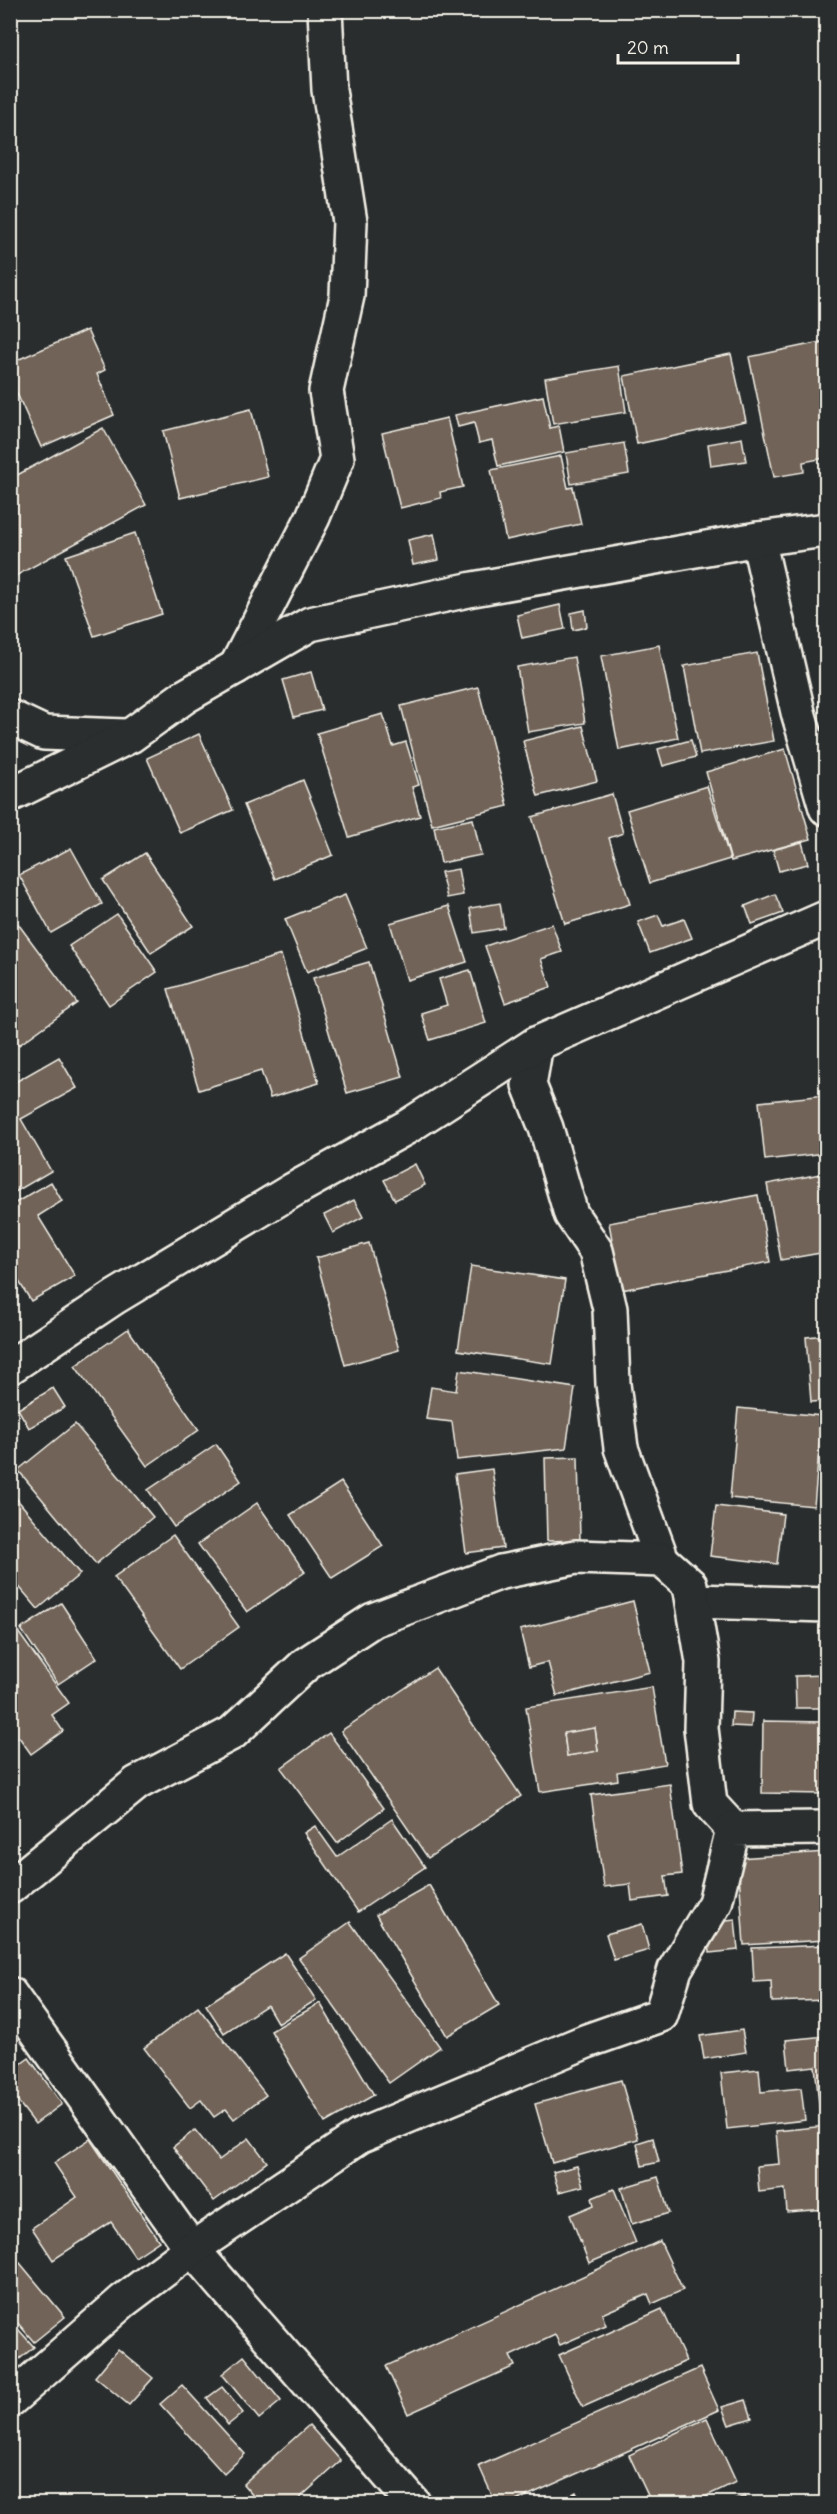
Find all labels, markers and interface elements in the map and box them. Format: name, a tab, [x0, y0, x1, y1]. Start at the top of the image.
scale bar	[618, 27, 738, 65]
text: 20 m	[627, 36, 669, 59]

